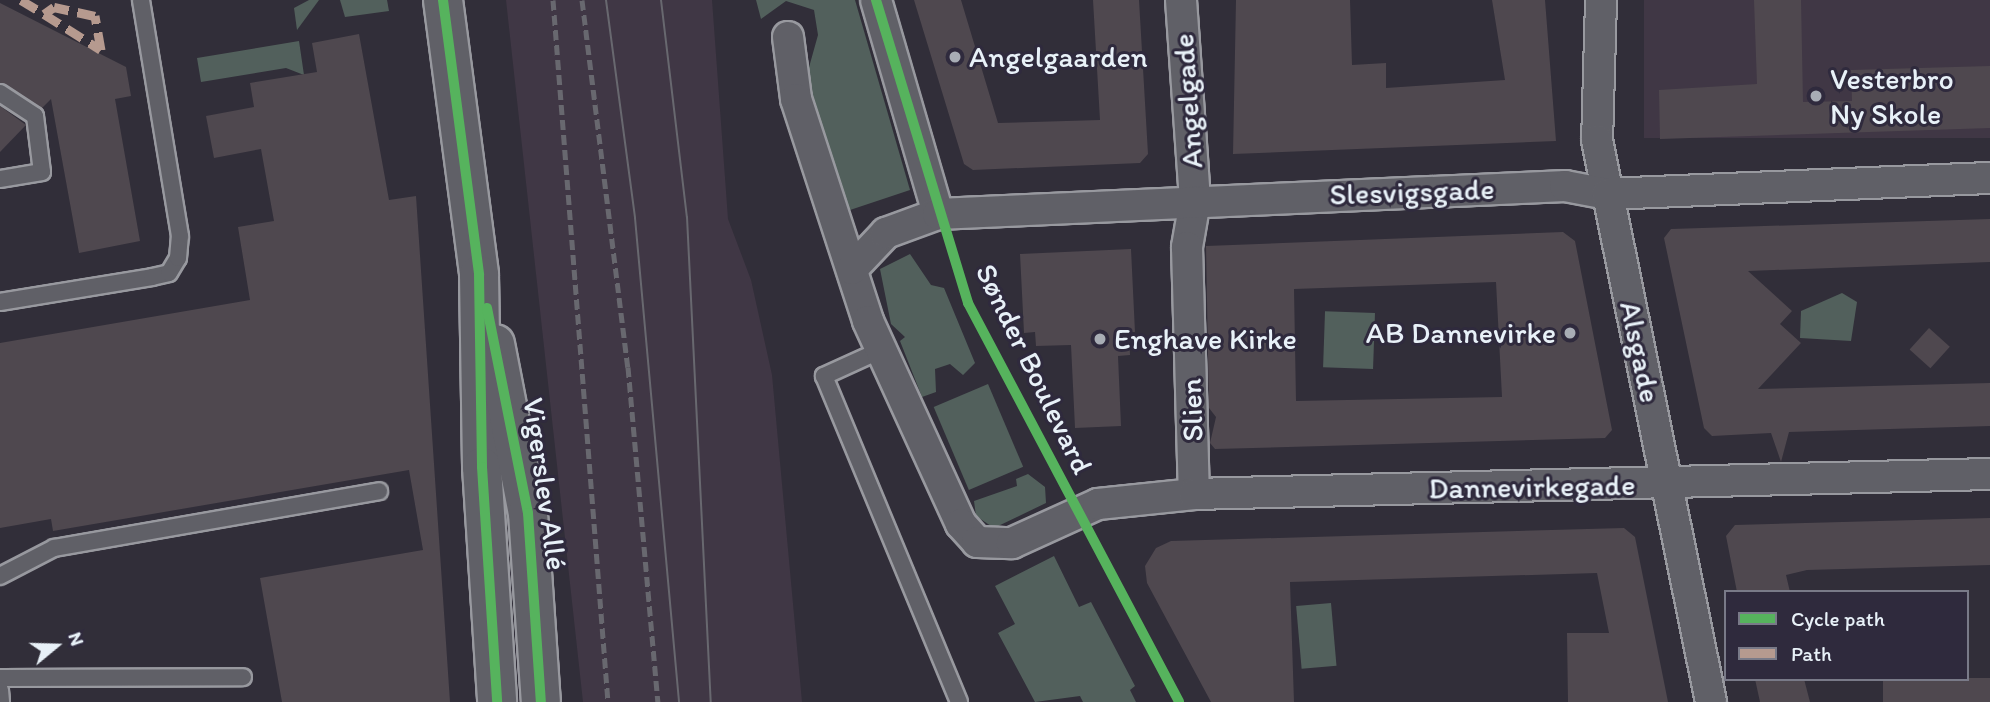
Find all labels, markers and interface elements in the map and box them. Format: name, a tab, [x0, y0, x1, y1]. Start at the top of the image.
street label: Angelgade	[1165, 32, 1211, 170]
place label: Angelgaarden	[969, 39, 1148, 75]
marker: Angelgaarden	[947, 49, 963, 65]
place label: Vesterbro Ny Skole	[1830, 61, 1954, 132]
marker: Vesterbro Ny Skole	[1808, 88, 1824, 104]
street label: Slesvigsgade	[1329, 171, 1495, 213]
street label: Sønder Boulevard	[967, 258, 1101, 480]
street label: Alsgade	[1612, 298, 1668, 406]
place label: AB Dannevirke	[1365, 315, 1556, 351]
place label: Enghave Kirke	[1114, 321, 1297, 357]
marker: AB Dannevirke	[1562, 325, 1578, 341]
marker: Enghave Kirke	[1092, 331, 1108, 347]
street label: Slien	[1173, 378, 1211, 442]
street label: Vigerslev Allé	[515, 395, 575, 573]
street label: Dannevirkegade	[1428, 467, 1636, 507]
legend	[1724, 590, 1969, 681]
text: Cycle path	[1791, 606, 1885, 631]
north arrow	[21, 611, 91, 681]
text: N	[63, 629, 89, 649]
text: Path	[1791, 641, 1832, 666]

